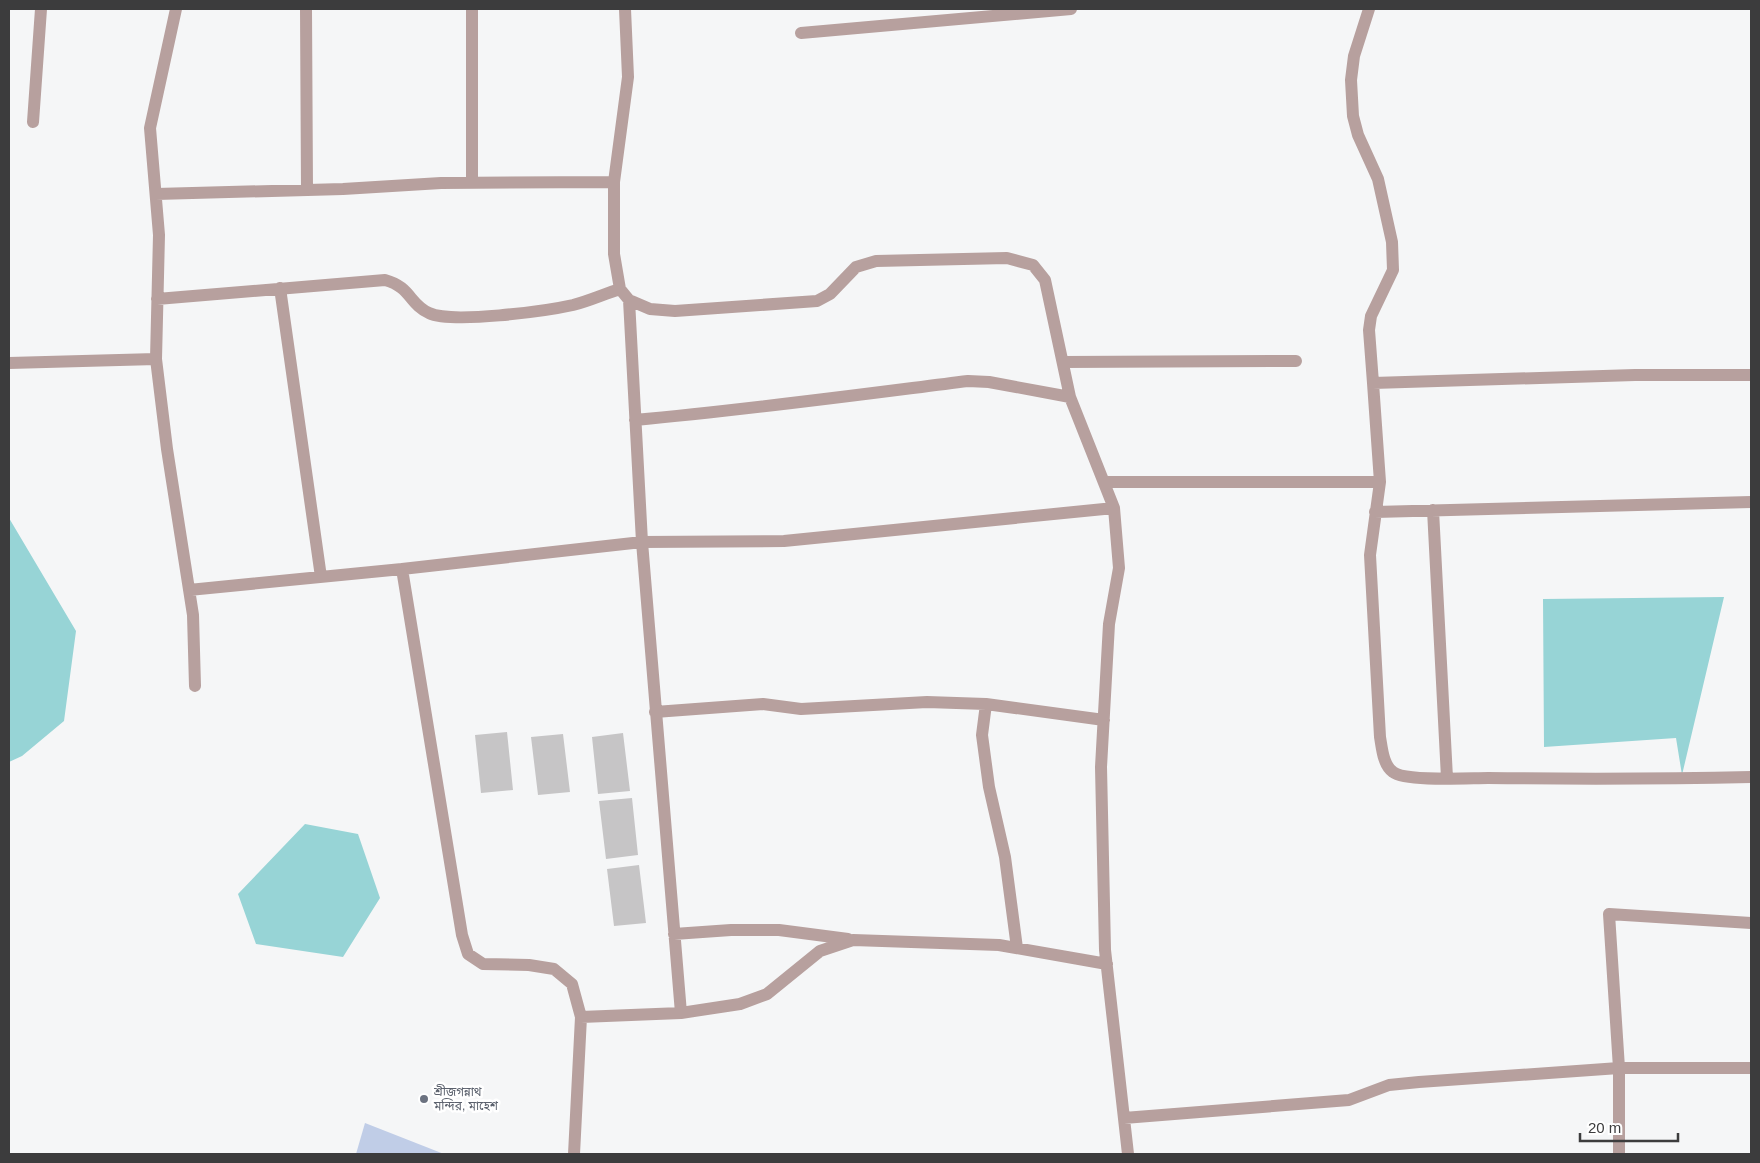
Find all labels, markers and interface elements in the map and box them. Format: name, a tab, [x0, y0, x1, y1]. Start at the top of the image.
place label: শ্রীজগন্নাথ মন্দির, মাহেশ	[433, 1084, 499, 1113]
marker: শ্রীজগন্নাথ মন্দির, মাহেশ	[418, 1093, 430, 1105]
scale bar	[1580, 1110, 1678, 1142]
text: 20 m	[1588, 1119, 1621, 1136]

